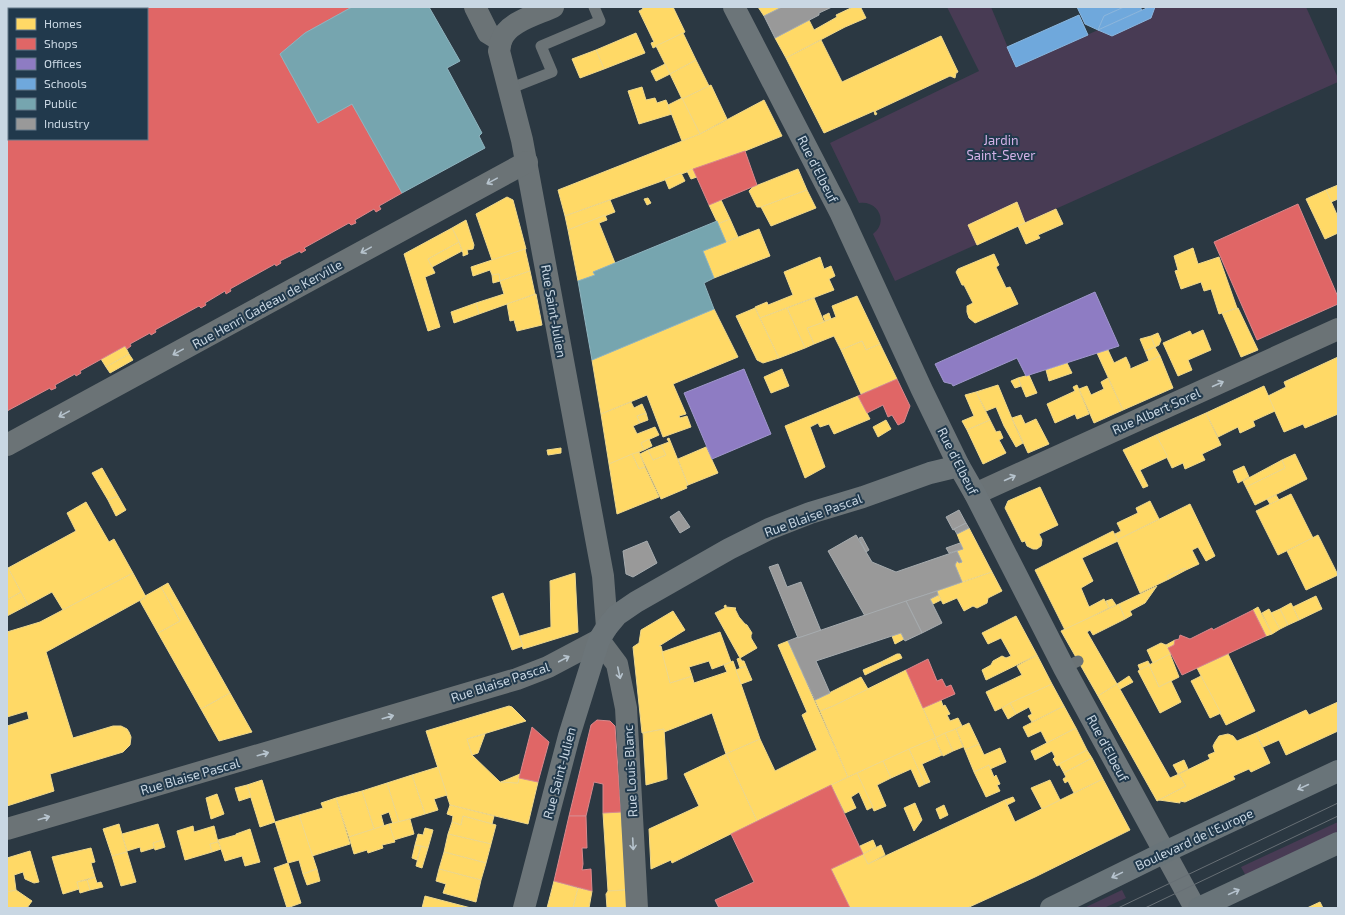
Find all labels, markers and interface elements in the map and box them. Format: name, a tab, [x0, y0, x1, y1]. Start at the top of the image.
legend	[8, 8, 148, 140]
text: Homes	[44, 16, 82, 30]
text: Shops	[44, 36, 78, 50]
text: Offices	[44, 56, 81, 70]
text: Schools	[44, 76, 87, 90]
text: Public	[44, 96, 77, 110]
text: Industry	[44, 116, 90, 130]
park label: Jardin Saint-Sever	[966, 132, 1036, 163]
street label: Rue d'Elbeuf	[794, 133, 842, 206]
one-way arrow	[486, 178, 498, 185]
one-way arrow	[360, 246, 372, 254]
street label: Rue Henri Gadeau de Kerville	[189, 256, 345, 352]
street label: Rue Saint-Julien	[538, 263, 570, 359]
one-way arrow	[172, 349, 184, 357]
one-way arrow	[1212, 379, 1224, 387]
street label: Rue Albert Sorel	[1109, 384, 1203, 438]
one-way arrow	[58, 411, 70, 419]
street label: Rue d'Elbeuf	[934, 425, 982, 498]
one-way arrow	[1004, 473, 1016, 481]
street label: Rue Blaise Pascal	[762, 490, 864, 540]
one-way arrow	[558, 654, 570, 662]
street label: Rue Blaise Pascal	[449, 658, 551, 705]
one-way arrow	[615, 666, 623, 679]
street label: Rue d'Elbeuf	[1084, 712, 1133, 785]
one-way arrow	[381, 713, 394, 720]
street label: Rue Louis Blanc	[620, 724, 640, 818]
street label: Rue Saint-Julien	[539, 725, 579, 821]
one-way arrow	[256, 750, 269, 757]
street label: Rue Blaise Pascal	[138, 754, 242, 798]
one-way arrow	[1297, 784, 1309, 791]
street label: Boulevard de l'Europe	[1132, 805, 1256, 873]
one-way arrow	[38, 814, 51, 821]
one-way arrow	[630, 837, 637, 850]
one-way arrow	[1111, 872, 1123, 879]
one-way arrow	[1228, 888, 1240, 895]

